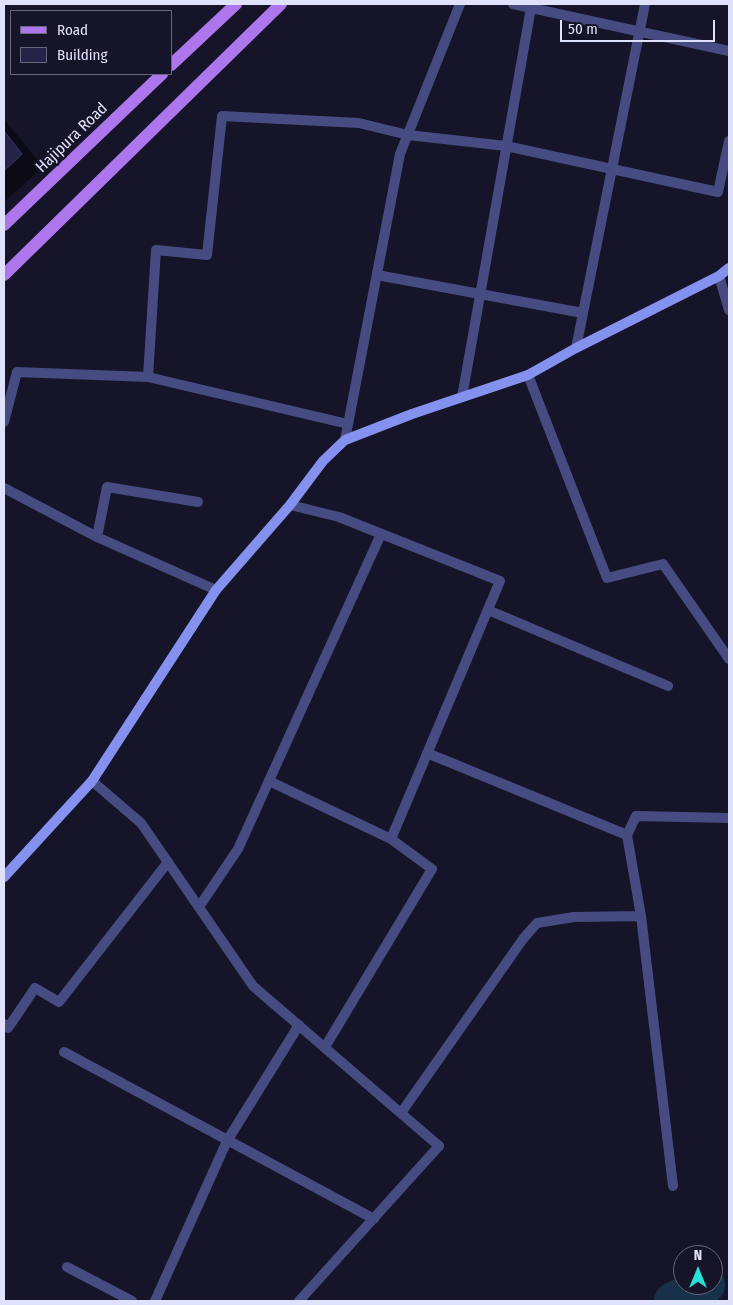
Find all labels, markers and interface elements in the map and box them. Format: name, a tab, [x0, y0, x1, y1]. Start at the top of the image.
legend	[10, 10, 172, 75]
scale bar	[563, 10, 718, 42]
text: 50 m	[568, 20, 598, 38]
text: Road	[57, 21, 88, 39]
text: Building	[57, 46, 108, 64]
street label: Hajipura Road	[32, 99, 112, 177]
north arrow	[673, 1245, 723, 1295]
text: N	[694, 1247, 702, 1264]

